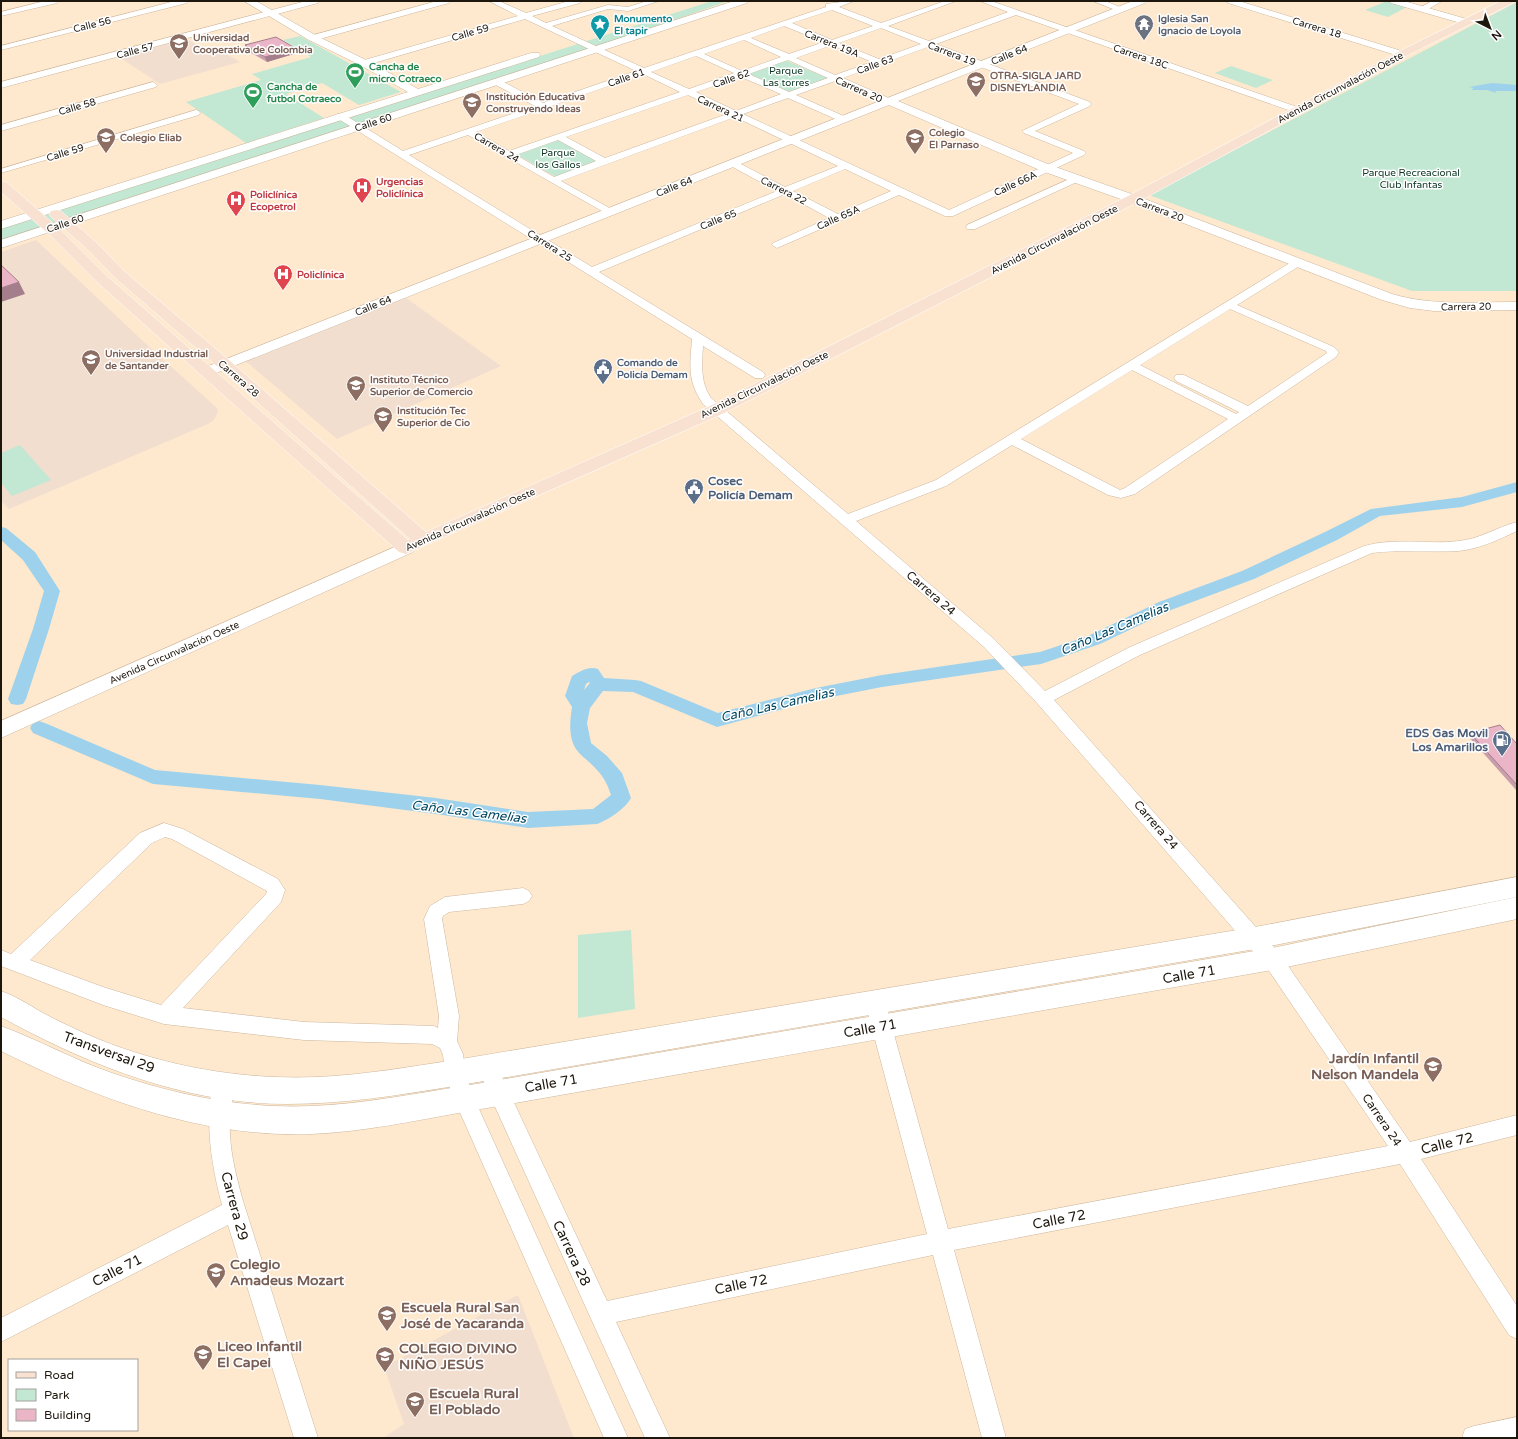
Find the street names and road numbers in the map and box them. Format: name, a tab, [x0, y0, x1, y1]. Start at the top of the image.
street label: Calle 56	[72, 15, 112, 35]
street label: Carrera 18	[1291, 15, 1343, 41]
street label: Calle 59	[450, 22, 490, 44]
street label: Carrera 19A	[803, 28, 861, 60]
street label: Carrera 19	[926, 39, 977, 69]
street label: Calle 57	[115, 40, 155, 62]
street label: Calle 64	[989, 42, 1029, 68]
street label: Carrera 18C	[1112, 42, 1170, 72]
street label: Avenida Circunvalación Oeste	[1275, 49, 1406, 126]
street label: Calle 63	[855, 53, 895, 77]
street label: Calle 61	[606, 66, 646, 90]
street label: Calle 62	[711, 67, 751, 91]
street label: Carrera 20	[833, 74, 884, 106]
street label: Carrera 21	[695, 93, 746, 125]
street label: Calle 58	[57, 96, 97, 118]
street label: Calle 60	[353, 111, 393, 135]
street label: Carrera 24	[472, 130, 521, 166]
street label: Calle 59	[45, 142, 85, 164]
street label: Calle 66A	[992, 169, 1039, 199]
street label: Calle 64	[654, 174, 694, 200]
street label: Carrera 22	[758, 174, 809, 208]
street label: Carrera 20	[1134, 195, 1185, 225]
street label: Avenida Circunvalación Oeste	[989, 202, 1120, 277]
street label: Calle 65A	[815, 203, 862, 233]
street label: Calle 65	[698, 207, 738, 233]
street label: Calle 60	[45, 212, 85, 236]
street label: Carrera 25	[525, 227, 574, 264]
street label: Calle 64	[353, 293, 393, 319]
street label: Carrera 20	[1441, 301, 1491, 313]
street label: Avenida Circunvalación Oeste	[698, 348, 831, 421]
street label: Carrera 28	[215, 358, 261, 400]
street label: Avenida Circunvalación Oeste	[404, 486, 538, 554]
street label: Carrera 24	[904, 568, 959, 618]
street label: Avenida Circunvalación Oeste	[108, 619, 242, 687]
street label: Carrera 24	[1131, 798, 1181, 853]
street label: Calle 71	[1161, 961, 1217, 988]
street label: Calle 71	[842, 1015, 898, 1042]
street label: Transversal 29	[61, 1028, 157, 1077]
street label: Calle 71	[523, 1070, 579, 1097]
street label: Carrera 24	[1359, 1091, 1405, 1149]
street label: Calle 72	[1419, 1129, 1475, 1158]
street label: Carrera 29	[217, 1170, 252, 1242]
street label: Calle 72	[1031, 1206, 1087, 1233]
street label: Carrera 28	[549, 1218, 594, 1289]
street label: Calle 71	[89, 1251, 145, 1290]
street label: Calle 72	[713, 1271, 769, 1298]

